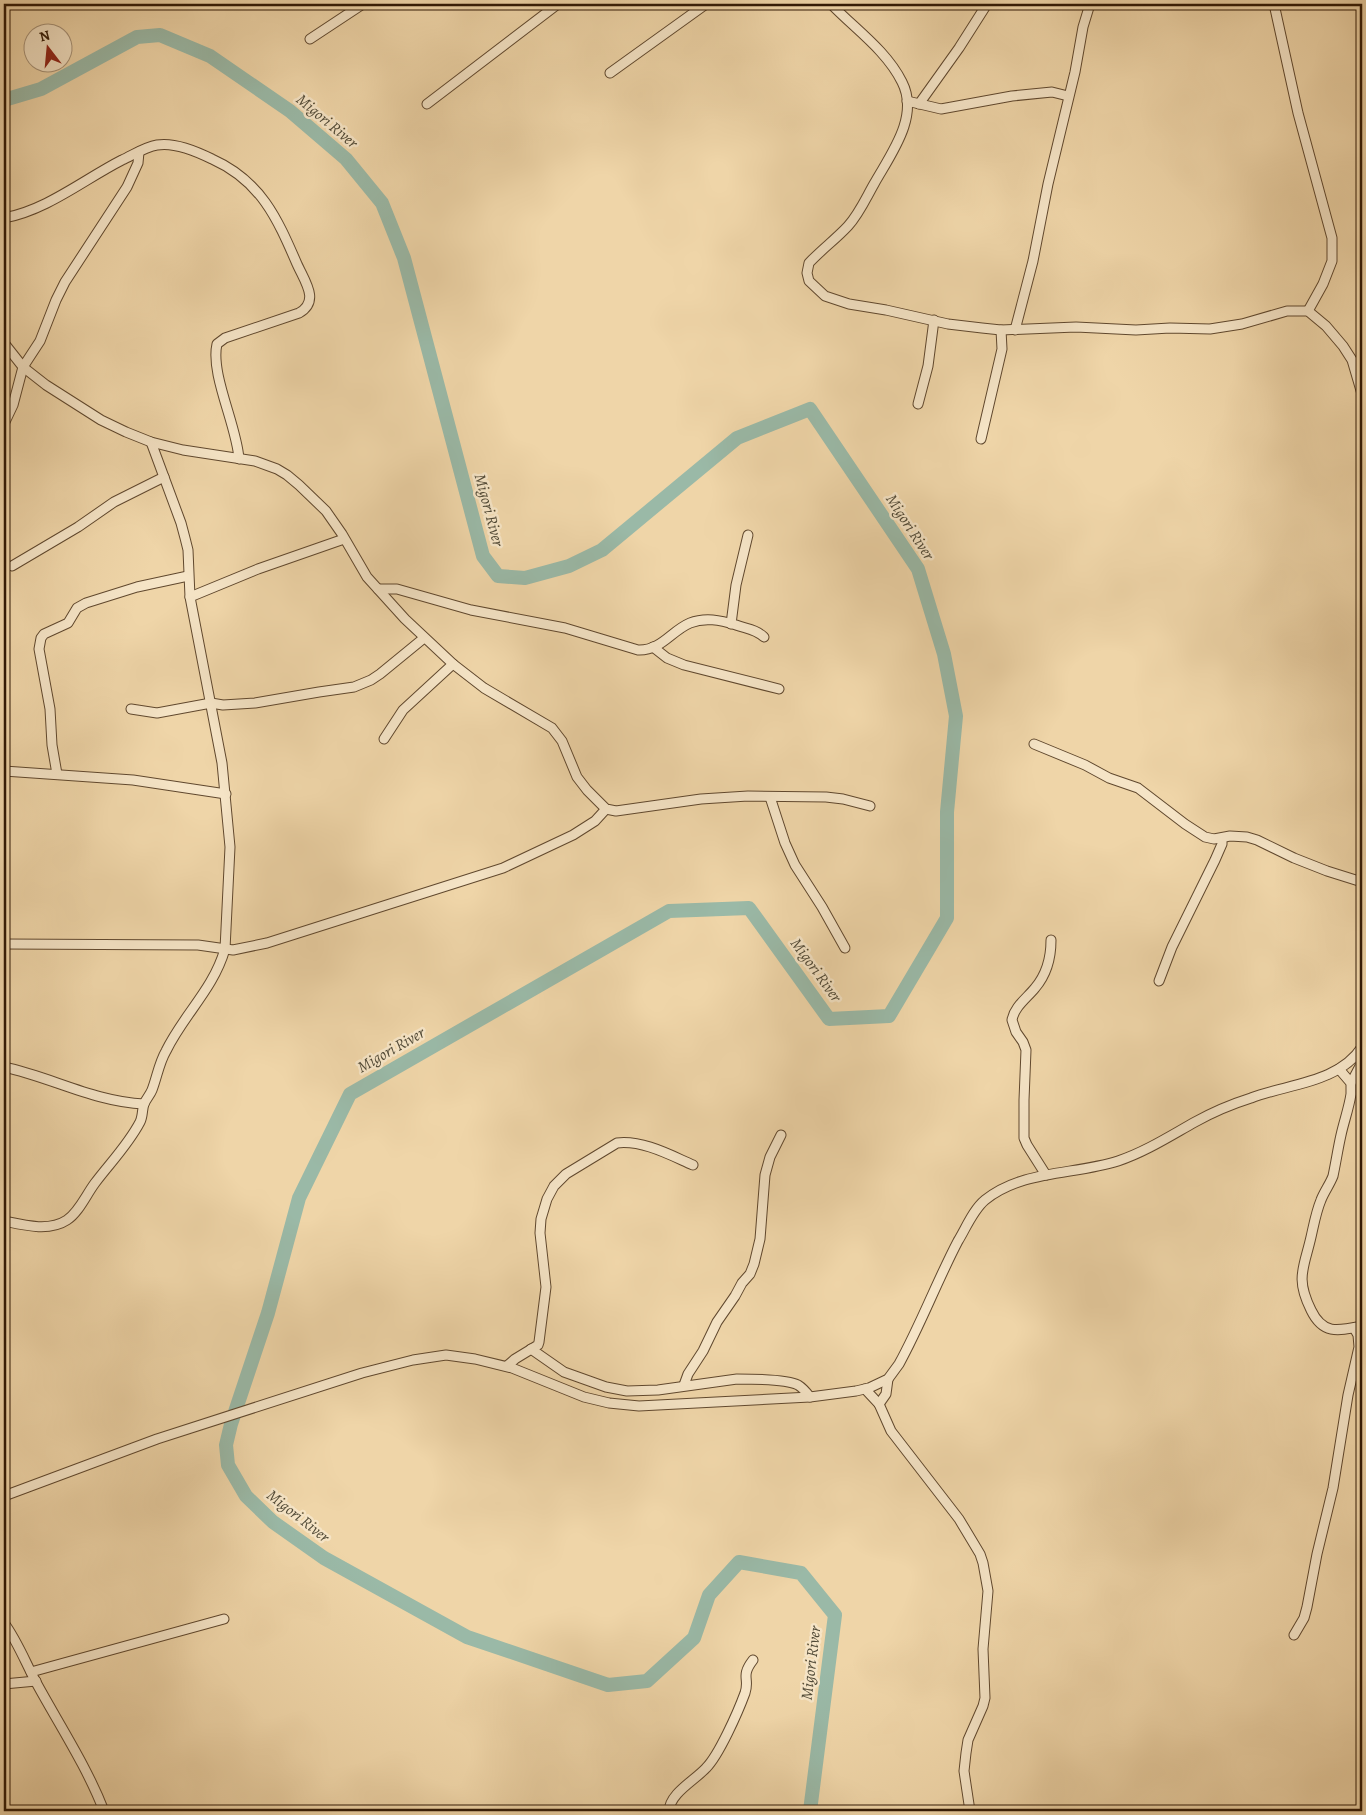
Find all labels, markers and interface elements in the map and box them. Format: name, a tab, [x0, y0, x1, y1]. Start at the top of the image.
north arrow	[22, 22, 72, 72]
text: N	[37, 25, 52, 47]
water label: Migori River	[291, 89, 363, 154]
water label: Migori River	[469, 471, 509, 549]
water label: Migori River	[881, 490, 940, 565]
water label: Migori River	[785, 933, 847, 1007]
water label: Migori River	[353, 1022, 429, 1078]
water label: Migori River	[262, 1484, 334, 1548]
water label: Migori River	[796, 1624, 827, 1701]

